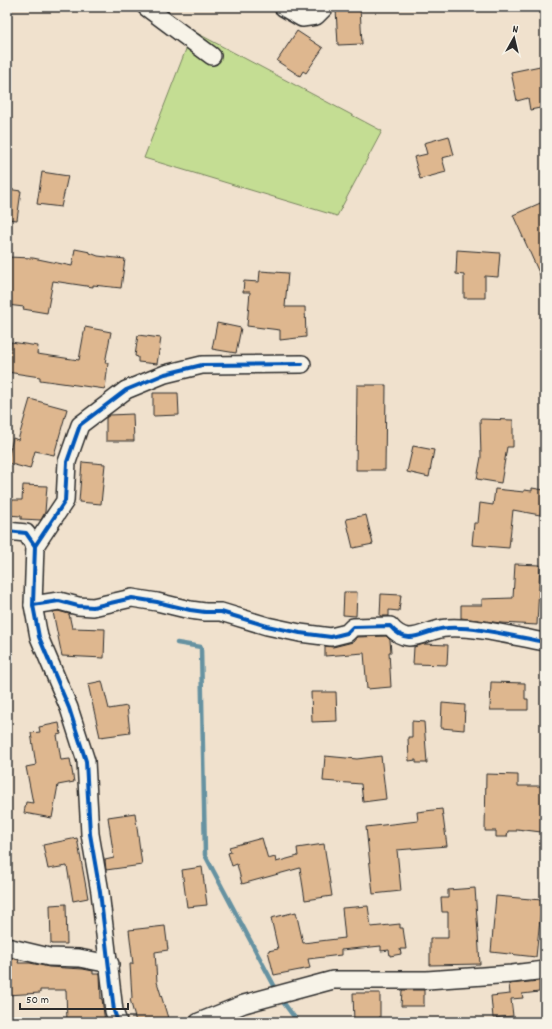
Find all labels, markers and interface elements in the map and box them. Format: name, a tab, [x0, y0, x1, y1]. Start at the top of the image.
north arrow	[494, 18, 534, 58]
text: N	[511, 22, 519, 38]
scale bar	[20, 985, 128, 1011]
text: 50 m	[26, 992, 49, 1009]

